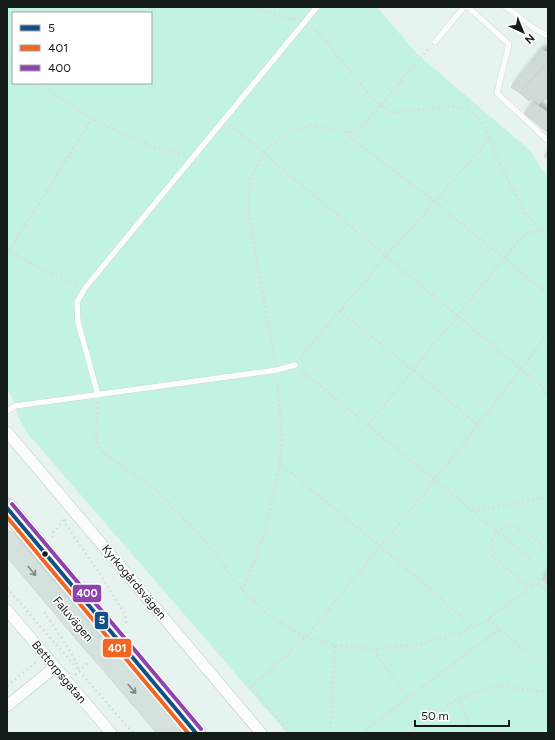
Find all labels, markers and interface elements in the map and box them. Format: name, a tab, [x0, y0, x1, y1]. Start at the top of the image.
legend	[12, 12, 152, 84]
north arrow	[503, 12, 543, 52]
text: 5	[48, 21, 55, 35]
text: N	[522, 31, 537, 46]
text: 401	[48, 41, 68, 55]
text: 400	[48, 61, 71, 75]
street label: Kyrkogårdsvägen	[99, 542, 169, 622]
unlabelled marker	[40, 549, 50, 559]
one-way arrow	[28, 565, 37, 576]
line badge: 400	[72, 584, 102, 603]
text: 400	[76, 587, 98, 600]
street label: Faluvägen	[50, 594, 96, 645]
line badge: 5	[94, 611, 109, 630]
text: 5	[99, 614, 105, 627]
street label: Bettorpsgatan	[29, 638, 89, 706]
line badge: 401	[102, 638, 132, 658]
text: 401	[108, 642, 126, 655]
one-way arrow	[127, 683, 136, 693]
scale bar	[415, 702, 509, 728]
text: 50 m	[421, 709, 449, 723]

